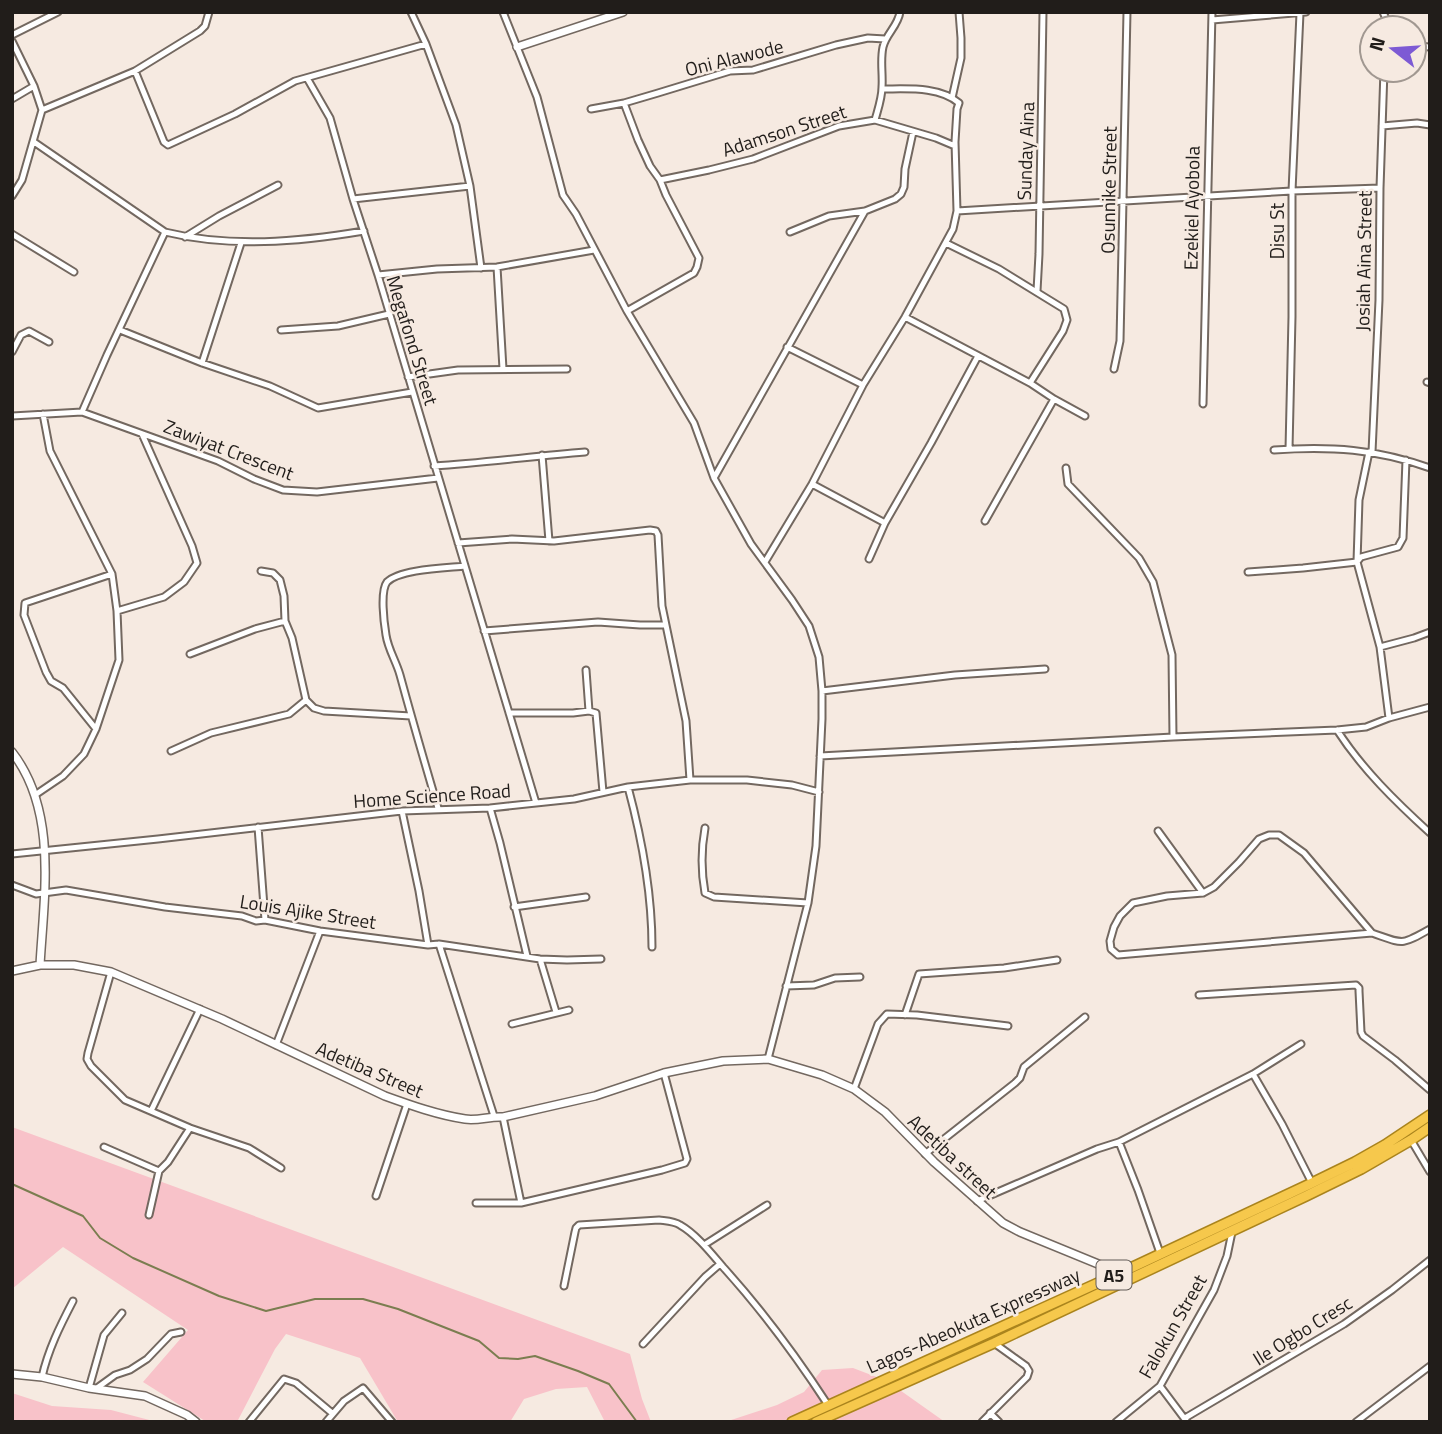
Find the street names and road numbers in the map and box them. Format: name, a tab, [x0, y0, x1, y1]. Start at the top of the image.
street label: Oni Alawode	[682, 31, 786, 83]
street label: Adamson Street	[718, 96, 850, 164]
street label: Sunday Aina	[1009, 101, 1041, 201]
street label: Osunnike Street	[1092, 126, 1124, 254]
street label: Ezekiel Ayobola	[1175, 145, 1207, 270]
street label: Josiah Aina Street	[1347, 190, 1379, 332]
street label: Disu St	[1262, 203, 1291, 259]
street label: Megafond Street	[379, 272, 447, 409]
street label: Zawiyat Crescent	[160, 411, 299, 487]
street label: Home Science Road	[352, 775, 512, 815]
street label: Louis Ajike Street	[238, 886, 379, 936]
street label: Adetiba Street	[312, 1033, 429, 1105]
street label: Adetiba street	[902, 1107, 1004, 1205]
street label: Lagos-Abeokuta Expressway	[861, 1260, 1085, 1380]
road number: A5	[1096, 1260, 1132, 1290]
street label: Falokun Street	[1130, 1268, 1214, 1383]
street label: Ile Ogbo Cresc	[1247, 1288, 1357, 1372]

